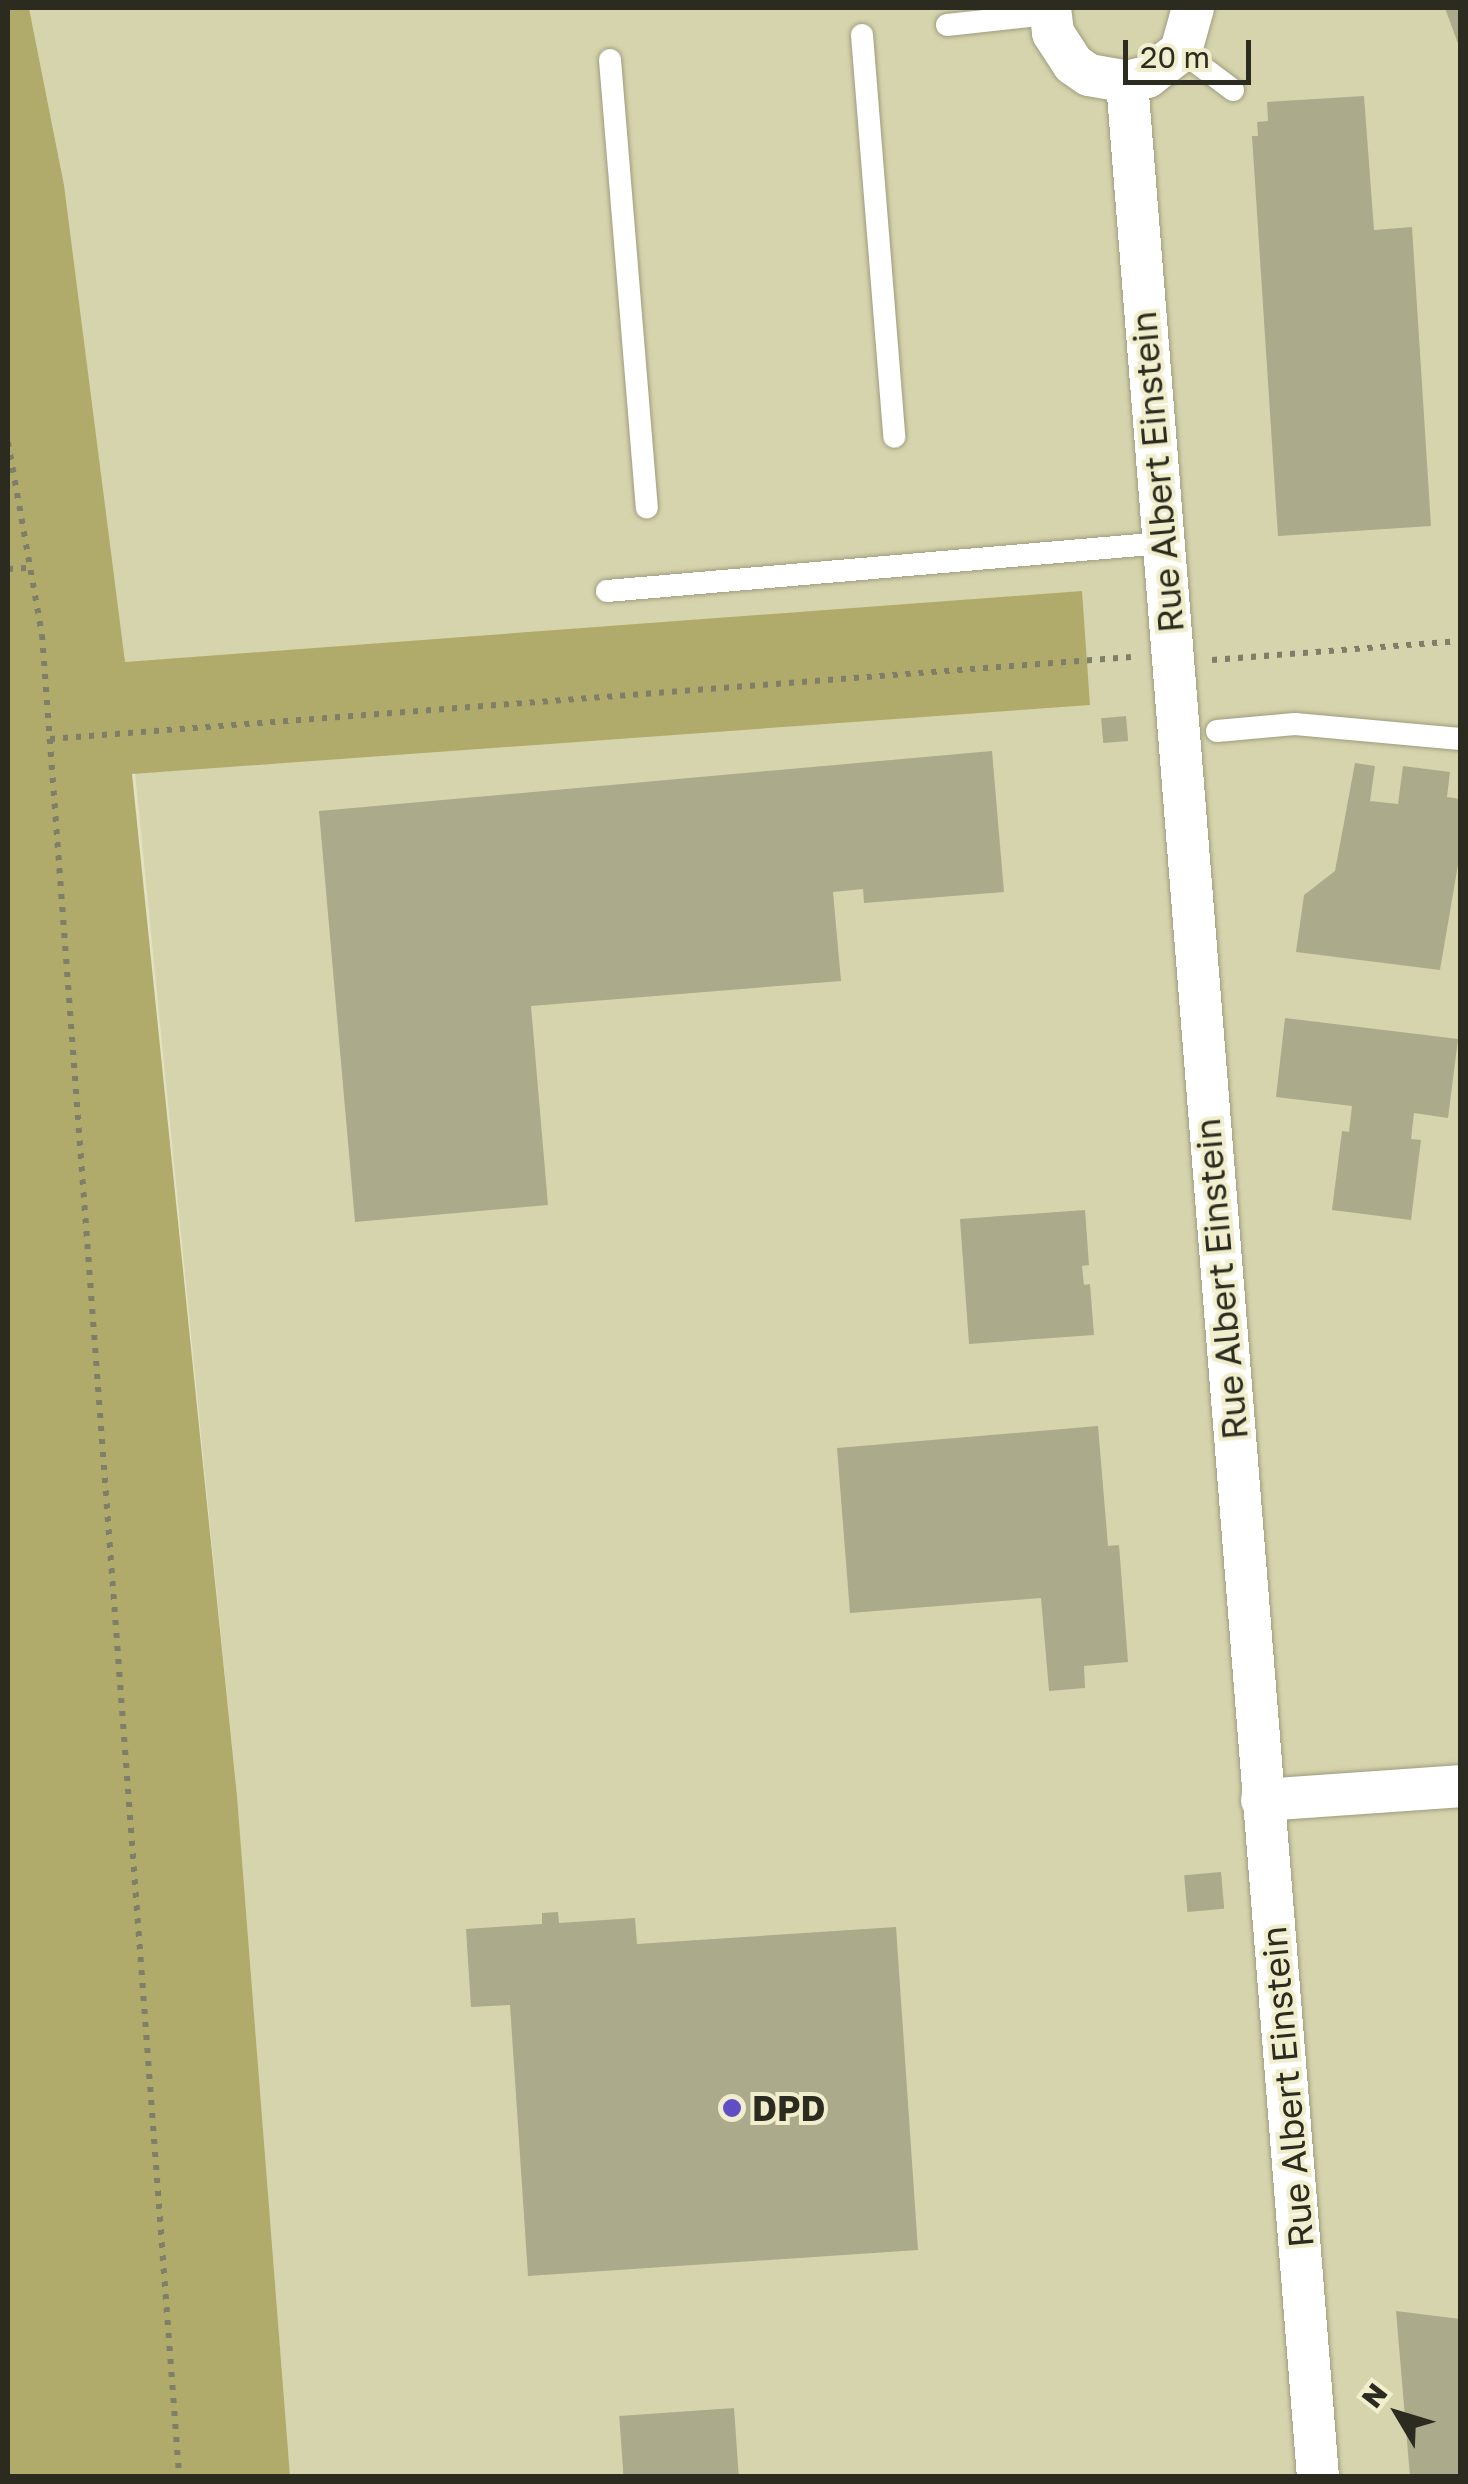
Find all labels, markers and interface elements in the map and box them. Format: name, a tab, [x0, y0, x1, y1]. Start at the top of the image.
scale bar	[1128, 20, 1256, 82]
text: 20 m	[1140, 39, 1210, 75]
street label: Rue Albert Einstein	[1122, 310, 1192, 634]
street label: Rue Albert Einstein	[1186, 1117, 1256, 1441]
street label: Rue Albert Einstein	[1252, 1925, 1322, 2249]
place label: DPD	[752, 2087, 825, 2129]
marker: DPD	[721, 2097, 743, 2119]
north arrow	[1348, 2364, 1448, 2464]
text: N	[1354, 2377, 1394, 2414]

